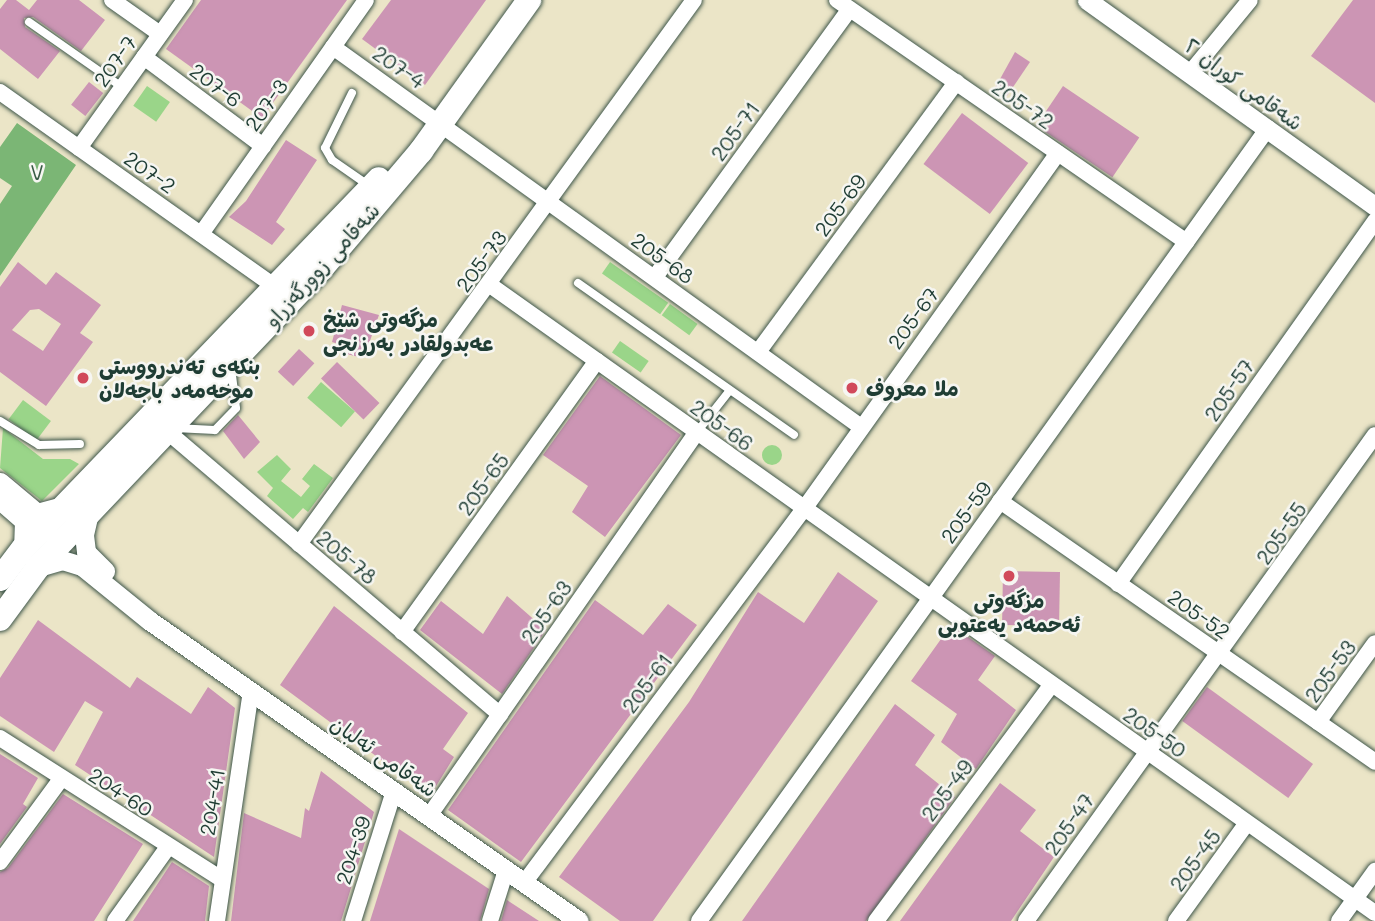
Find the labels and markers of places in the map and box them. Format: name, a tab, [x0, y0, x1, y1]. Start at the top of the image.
place label: مزگەوتی شێخ عەبدولقادر بەرزنجی	[323, 306, 493, 356]
marker: مزگەوتی شێخ عەبدولقادر بەرزنجی	[301, 323, 317, 339]
place label: بنکەی تەندرووستی موحەمەد باجەلان	[99, 353, 260, 403]
marker: بنکەی تەندرووستی موحەمەد باجەلان	[73, 368, 93, 388]
place label: ملا معروف	[866, 375, 959, 401]
marker: ملا معروف	[844, 380, 860, 396]
marker: مزگەوتی ئەحمەد یەعتوبی	[1001, 568, 1017, 584]
place label: مزگەوتی ئەحمەد یەعتوبی	[938, 587, 1080, 637]

